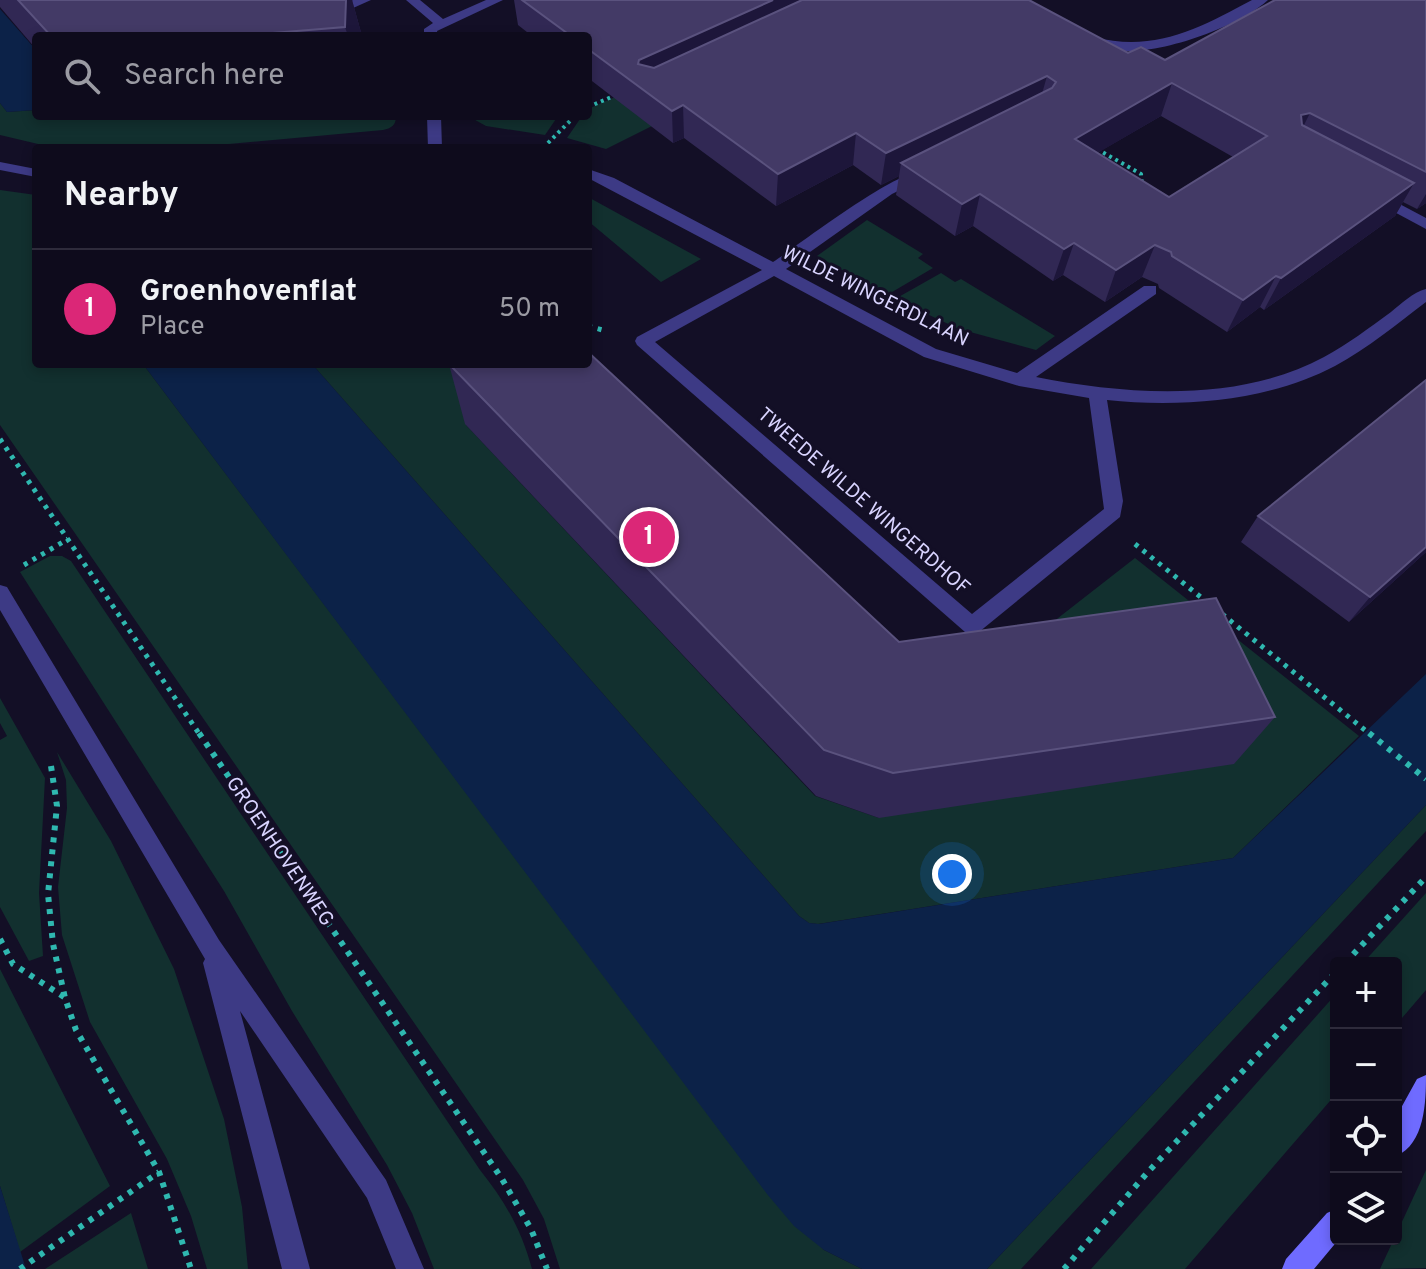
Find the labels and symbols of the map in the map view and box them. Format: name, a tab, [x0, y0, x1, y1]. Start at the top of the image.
street label: WILDE WINGERDLAAN	[777, 240, 973, 354]
street label: TWEEDE WILDE WINGERDHOF	[751, 403, 975, 601]
pin: 1	[623, 507, 675, 567]
street label: GROENHOVENWEG	[219, 772, 339, 932]
your location	[932, 854, 972, 894]

